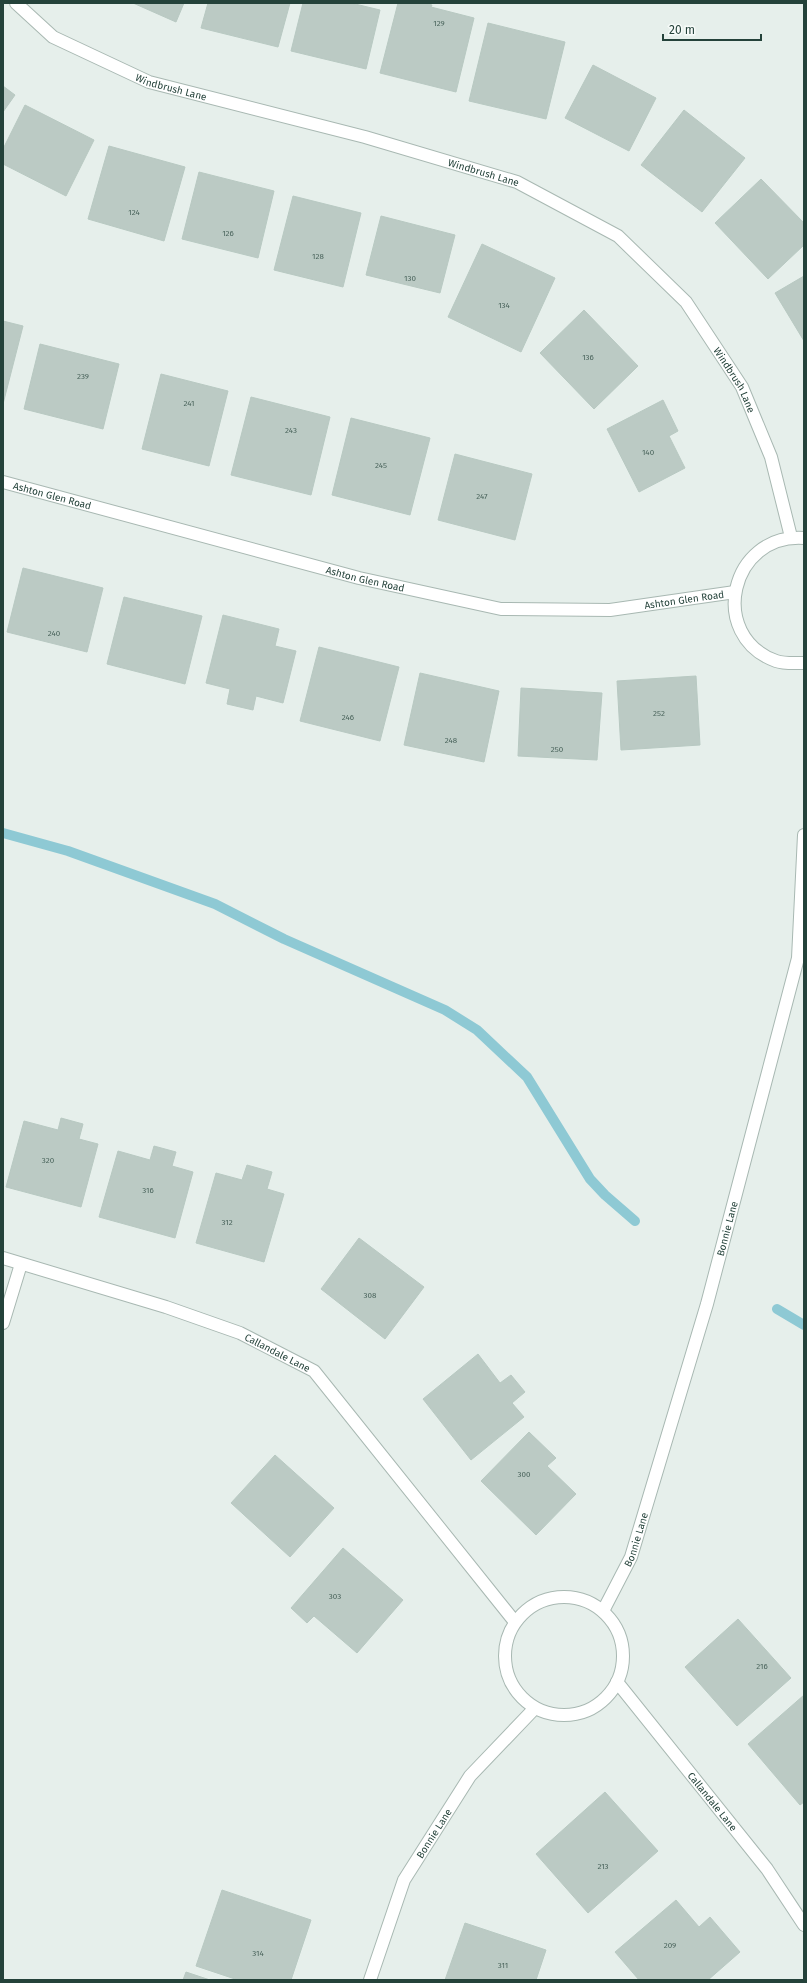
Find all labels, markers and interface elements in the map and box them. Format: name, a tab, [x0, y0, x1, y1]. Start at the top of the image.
scale bar	[663, 16, 761, 42]
house number: 129	[433, 19, 445, 28]
text: 20 m	[669, 23, 695, 37]
street label: Windbrush Lane	[133, 72, 208, 103]
street label: Windbrush Lane	[447, 157, 520, 189]
house number: 124	[128, 208, 140, 217]
house number: 126	[222, 229, 234, 238]
house number: 128	[312, 252, 325, 261]
house number: 130	[404, 274, 416, 283]
house number: 134	[498, 301, 511, 310]
street label: Windbrush Lane	[711, 345, 757, 415]
house number: 136	[582, 353, 594, 362]
house number: 239	[77, 372, 89, 381]
house number: 241	[184, 399, 195, 408]
house number: 243	[285, 426, 297, 435]
house number: 140	[642, 448, 655, 457]
house number: 245	[375, 461, 387, 470]
street label: Ashton Glen Road	[12, 480, 92, 513]
house number: 247	[476, 492, 488, 501]
street label: Ashton Glen Road	[324, 564, 405, 595]
street label: Ashton Glen Road	[644, 589, 725, 612]
house number: 240	[48, 629, 61, 638]
house number: 252	[653, 709, 665, 718]
house number: 246	[342, 713, 354, 722]
house number: 248	[445, 736, 458, 745]
house number: 250	[551, 745, 564, 754]
house number: 320	[42, 1156, 55, 1165]
house number: 316	[142, 1186, 154, 1195]
street label: Bonnie Lane	[715, 1200, 741, 1258]
house number: 312	[221, 1218, 233, 1227]
house number: 308	[364, 1291, 377, 1300]
street label: Callandale Lane	[242, 1331, 312, 1375]
house number: 300	[518, 1470, 531, 1479]
street label: Bonnie Lane	[622, 1511, 651, 1569]
house number: 303	[329, 1592, 341, 1601]
house number: 216	[756, 1662, 768, 1671]
street label: Callandale Lane	[685, 1770, 739, 1834]
street label: Bonnie Lane	[414, 1807, 455, 1861]
house number: 213	[597, 1862, 609, 1871]
house number: 209	[664, 1941, 676, 1950]
house number: 314	[252, 1949, 264, 1958]
house number: 311	[498, 1961, 508, 1970]

